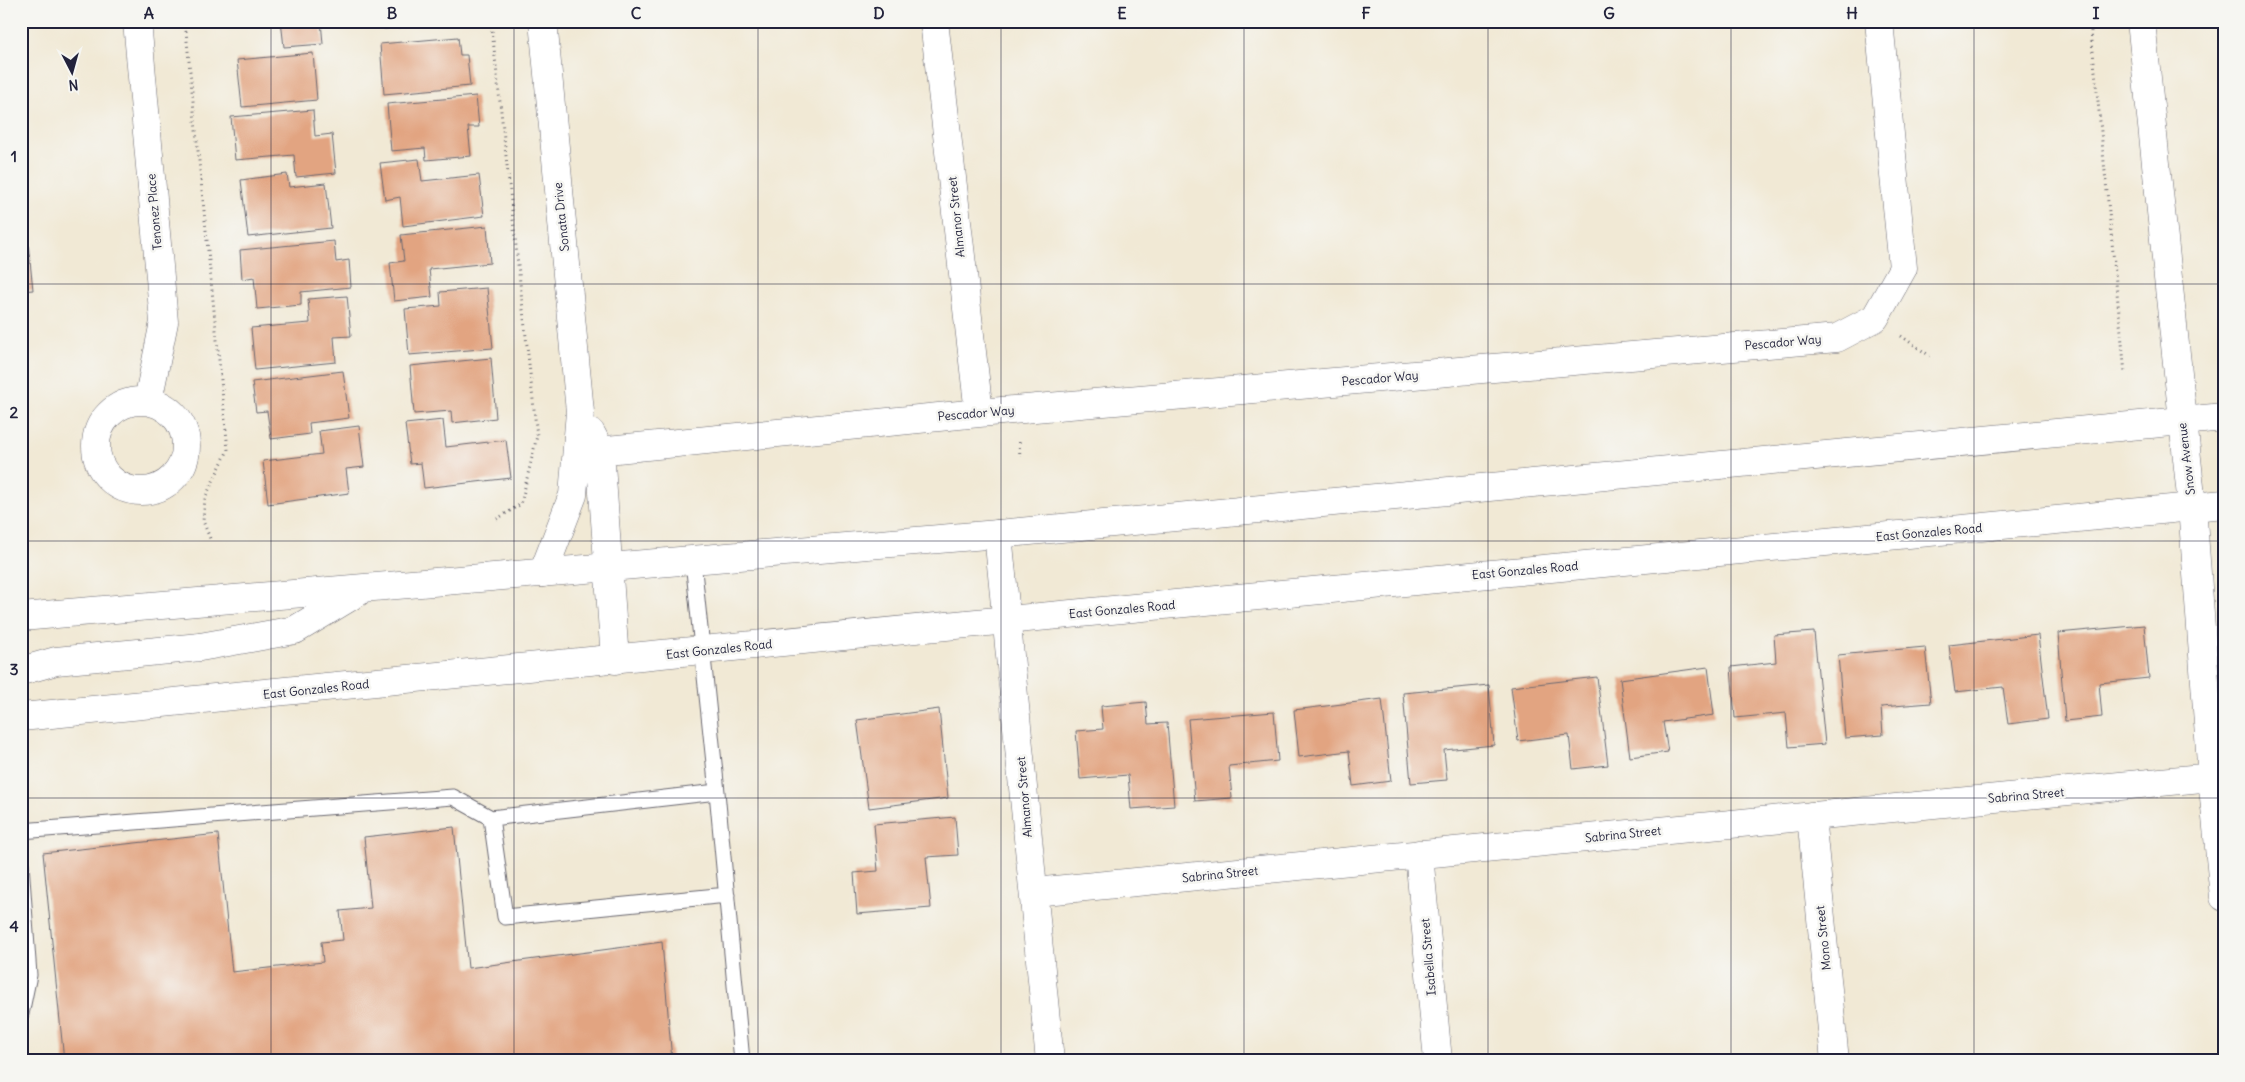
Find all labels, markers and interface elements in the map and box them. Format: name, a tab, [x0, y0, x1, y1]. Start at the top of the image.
text: A	[144, 3, 154, 23]
text: B	[387, 3, 398, 23]
text: C	[631, 3, 642, 23]
text: D	[873, 3, 885, 23]
text: E	[1117, 3, 1127, 23]
text: F	[1361, 3, 1371, 23]
text: G	[1603, 3, 1615, 23]
text: H	[1846, 3, 1858, 23]
text: I	[2093, 3, 2100, 23]
north arrow	[48, 48, 98, 98]
text: N	[68, 75, 79, 94]
text: 1	[11, 146, 17, 166]
street label: Tenonez Place	[143, 173, 165, 251]
street label: Almanor Street	[944, 176, 968, 258]
street label: Sonata Drive	[550, 182, 572, 252]
street label: Pescador Way	[1744, 331, 1822, 353]
street label: Pescador Way	[1341, 367, 1419, 389]
text: 2	[10, 402, 19, 422]
street label: Pescador Way	[937, 402, 1015, 424]
street label: Snow Avenue	[2174, 422, 2198, 496]
street label: East Gonzales Road	[1875, 520, 1983, 544]
street label: East Gonzales Road	[1471, 558, 1579, 582]
street label: East Gonzales Road	[1068, 597, 1176, 621]
street label: East Gonzales Road	[665, 636, 773, 662]
text: 3	[9, 659, 19, 679]
street label: East Gonzales Road	[262, 676, 370, 702]
street label: Almanor Street	[1013, 756, 1035, 838]
street label: Sabrina Street	[1987, 784, 2065, 806]
street label: Sabrina Street	[1584, 823, 1662, 845]
street label: Sabrina Street	[1181, 863, 1259, 885]
street label: Mono Street	[1812, 905, 1834, 971]
text: 4	[9, 916, 19, 936]
street label: Isabella Street	[1417, 918, 1439, 996]

